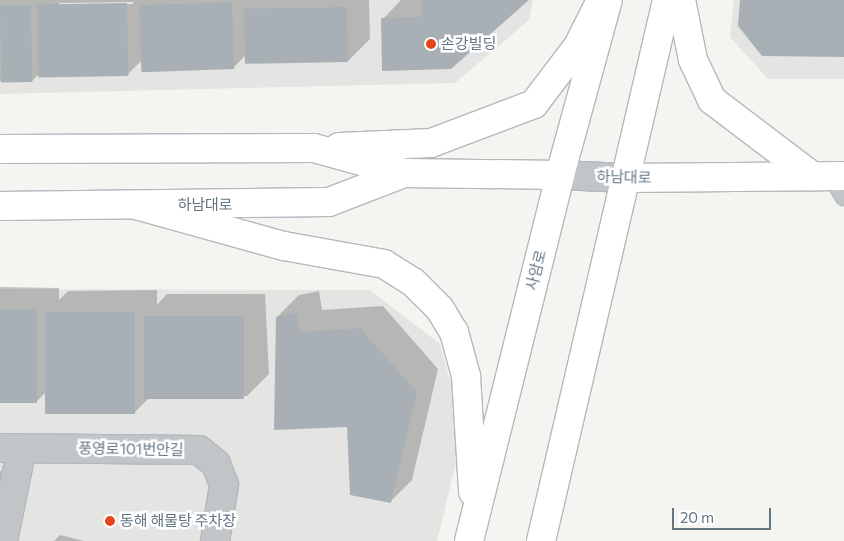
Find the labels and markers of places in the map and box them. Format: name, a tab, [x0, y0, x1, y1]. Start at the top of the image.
place label: 손강빌딩	[441, 35, 496, 53]
marker: 손강빌딩	[425, 38, 437, 50]
place label: 동해 해물탕 주차장	[120, 512, 236, 530]
marker: 동해 해물탕 주차장	[104, 515, 116, 527]

